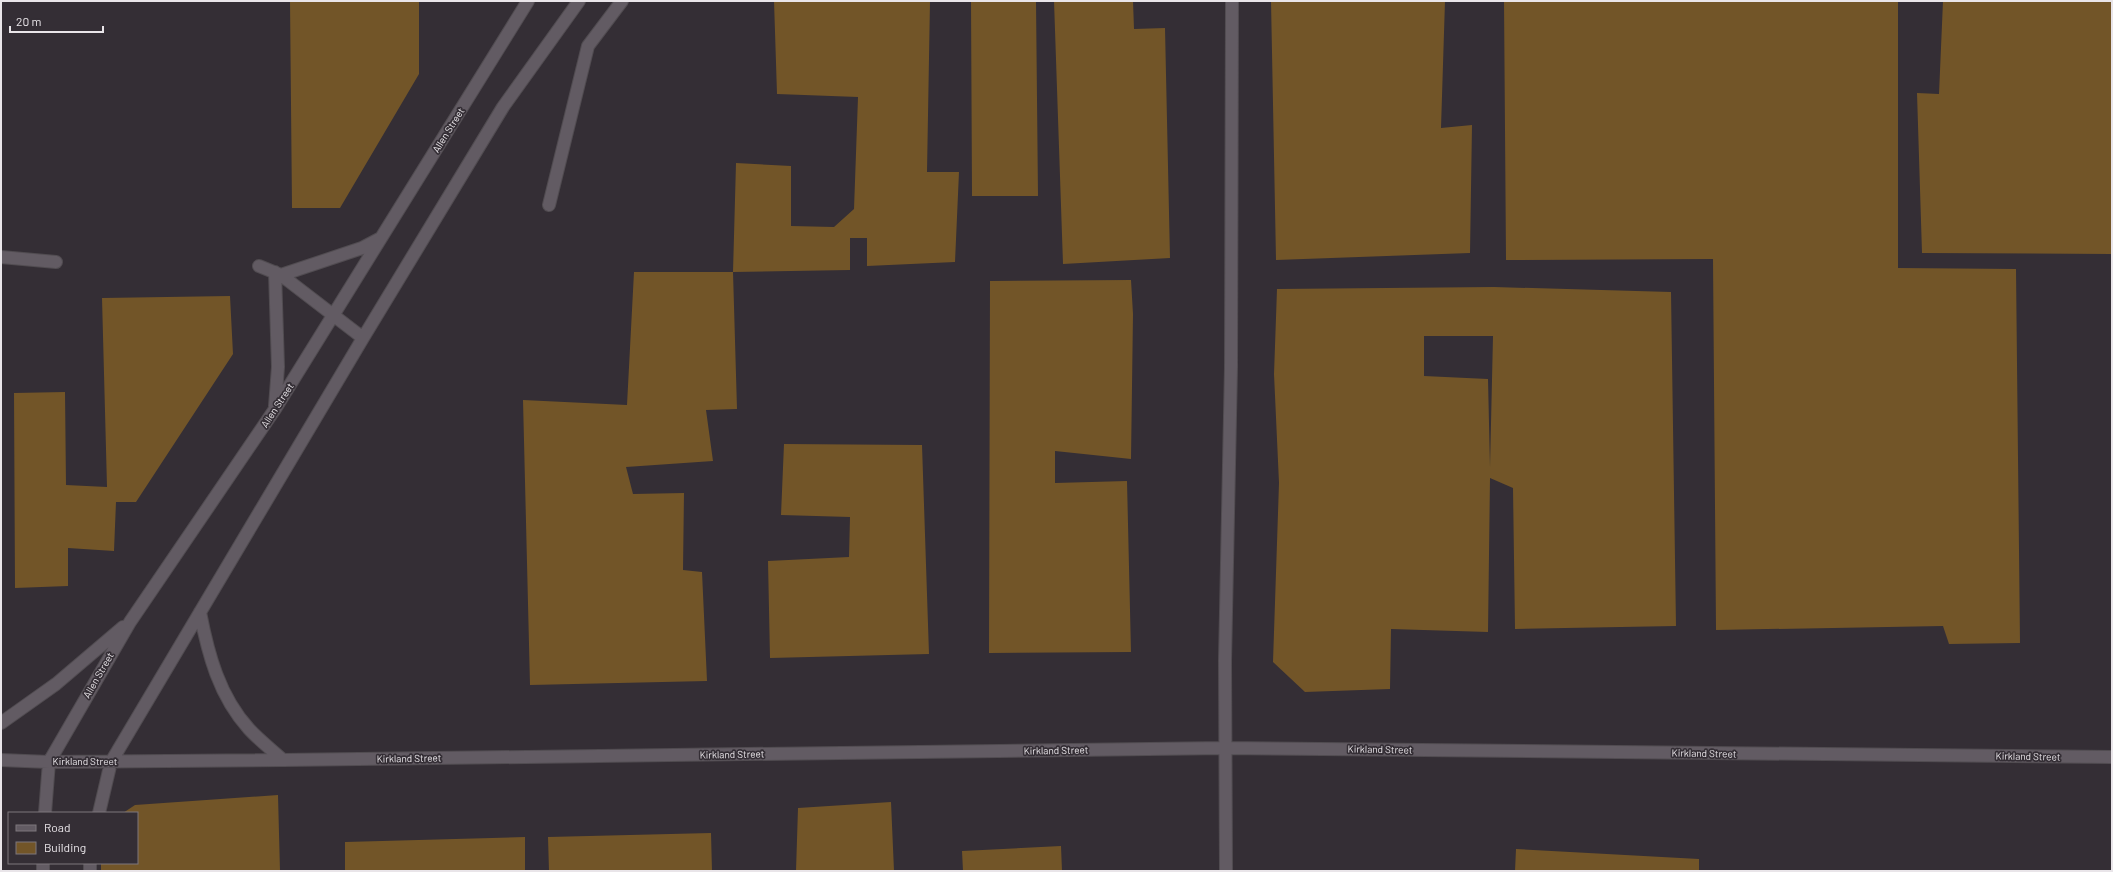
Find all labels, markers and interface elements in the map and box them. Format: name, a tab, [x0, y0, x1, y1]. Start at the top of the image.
scale bar	[10, 8, 103, 34]
text: 20 m	[16, 14, 42, 28]
street label: Allen Street	[429, 105, 467, 155]
street label: Allen Street	[258, 380, 296, 430]
street label: Allen Street	[80, 650, 116, 700]
street label: Kirkland Street	[1347, 742, 1413, 756]
street label: Kirkland Street	[1023, 743, 1089, 757]
street label: Kirkland Street	[1671, 746, 1737, 760]
street label: Kirkland Street	[699, 747, 765, 761]
street label: Kirkland Street	[1995, 749, 2061, 763]
street label: Kirkland Street	[376, 751, 442, 765]
street label: Kirkland Street	[53, 755, 118, 767]
legend	[8, 812, 138, 864]
text: Road	[44, 820, 71, 834]
text: Building	[44, 840, 86, 854]

